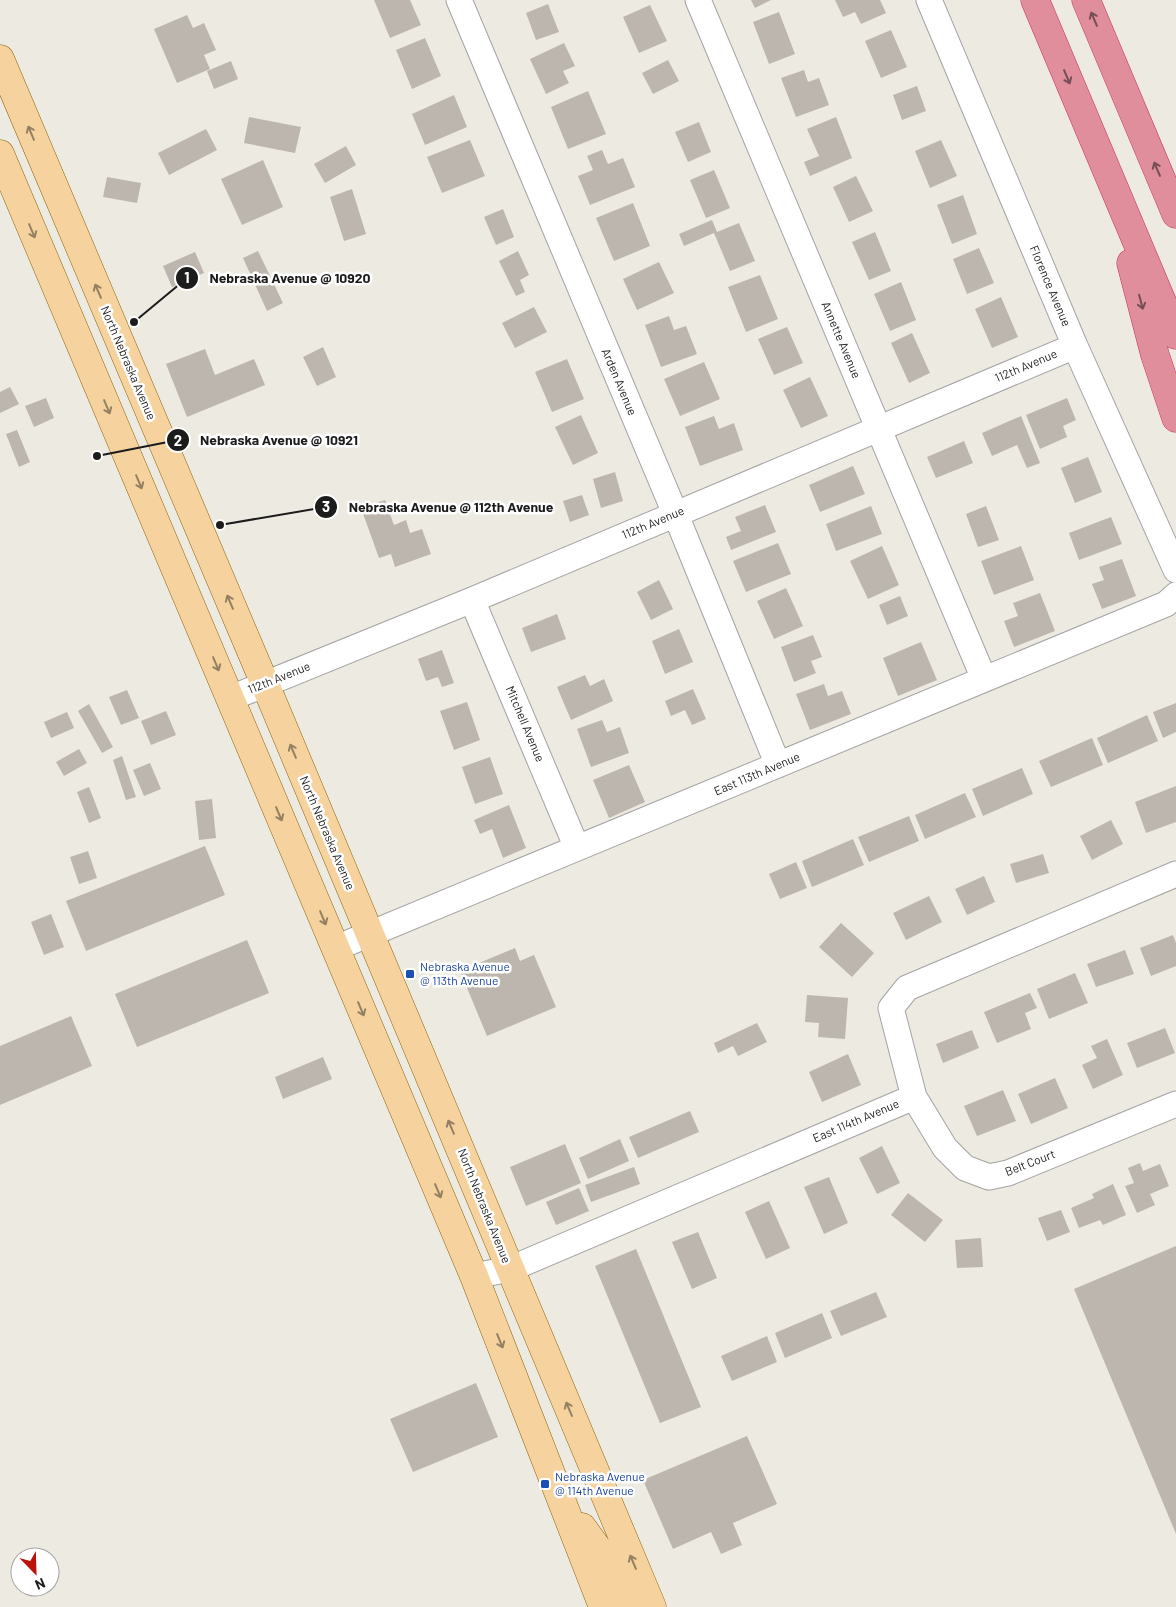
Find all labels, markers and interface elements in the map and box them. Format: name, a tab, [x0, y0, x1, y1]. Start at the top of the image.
one-way arrow	[1089, 12, 1099, 27]
one-way arrow	[1063, 69, 1072, 84]
one-way arrow	[26, 126, 36, 141]
one-way arrow	[1152, 162, 1162, 177]
one-way arrow	[28, 223, 38, 238]
street label: Florence Avenue	[1028, 243, 1074, 328]
callout: Nebraska Avenue @ 10920	[174, 264, 381, 293]
text: 1	[184, 268, 190, 286]
text: Nebraska Avenue @ 10920	[209, 269, 371, 286]
one-way arrow	[93, 284, 103, 299]
one-way arrow	[1137, 294, 1146, 310]
street label: Annette Avenue	[819, 299, 864, 380]
street label: North Nebraska Avenue	[99, 304, 159, 422]
street label: Arden Avenue	[599, 346, 640, 417]
street label: 112th Avenue	[992, 346, 1059, 384]
one-way arrow	[103, 399, 112, 414]
callout: Nebraska Avenue @ 10921	[165, 426, 368, 455]
text: 2	[174, 431, 182, 449]
text: Nebraska Avenue @ 10921	[200, 431, 358, 448]
one-way arrow	[134, 474, 144, 489]
callout: Nebraska Avenue @ 112th Avenue	[313, 492, 563, 521]
text: 3	[322, 497, 330, 515]
text: Nebraska Avenue @ 112th Avenue	[349, 498, 554, 515]
street label: 112th Avenue	[619, 503, 686, 541]
one-way arrow	[224, 595, 234, 610]
one-way arrow	[212, 656, 222, 671]
street label: 112th Avenue	[245, 658, 312, 696]
street label: Mitchell Avenue	[504, 684, 548, 764]
one-way arrow	[288, 744, 298, 759]
street label: East 113th Avenue	[712, 749, 802, 797]
street label: North Nebraska Avenue	[298, 774, 358, 892]
one-way arrow	[275, 806, 284, 821]
one-way arrow	[318, 910, 328, 925]
place label: Nebraska Avenue @ 113th Avenue	[420, 959, 510, 987]
marker: Nebraska Avenue @ 113th Avenue	[404, 968, 416, 980]
one-way arrow	[358, 1002, 367, 1017]
street label: East 114th Avenue	[810, 1096, 901, 1145]
one-way arrow	[446, 1120, 456, 1135]
street label: North Nebraska Avenue	[456, 1146, 514, 1265]
street label: Belt Court	[1003, 1146, 1057, 1178]
one-way arrow	[434, 1183, 444, 1198]
one-way arrow	[497, 1334, 506, 1349]
one-way arrow	[563, 1402, 573, 1417]
place label: Nebraska Avenue @ 114th Avenue	[555, 1469, 645, 1497]
marker: Nebraska Avenue @ 114th Avenue	[539, 1478, 551, 1490]
north arrow	[10, 1547, 60, 1597]
one-way arrow	[628, 1555, 638, 1570]
text: N	[33, 1575, 48, 1594]

